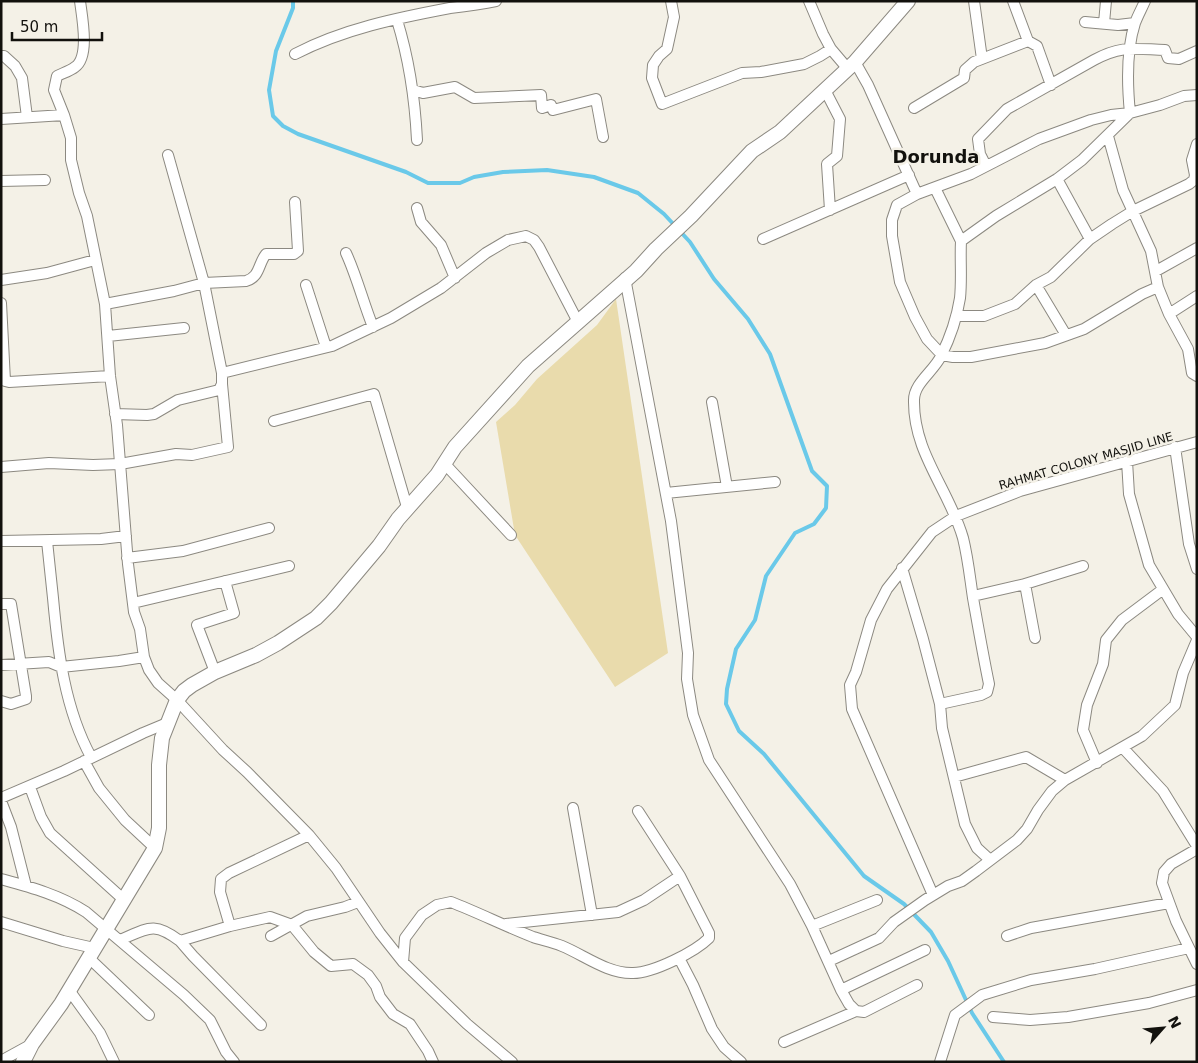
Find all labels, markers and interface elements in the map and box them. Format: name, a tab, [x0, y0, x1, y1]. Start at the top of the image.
scale bar	[12, 10, 102, 42]
text: 50 m	[20, 18, 58, 36]
district label: Dorunda	[893, 146, 979, 167]
street label: RAHMAT COLONY MASJID LINE	[997, 429, 1175, 493]
north arrow	[1138, 1003, 1188, 1053]
text: N	[1165, 1013, 1184, 1031]

